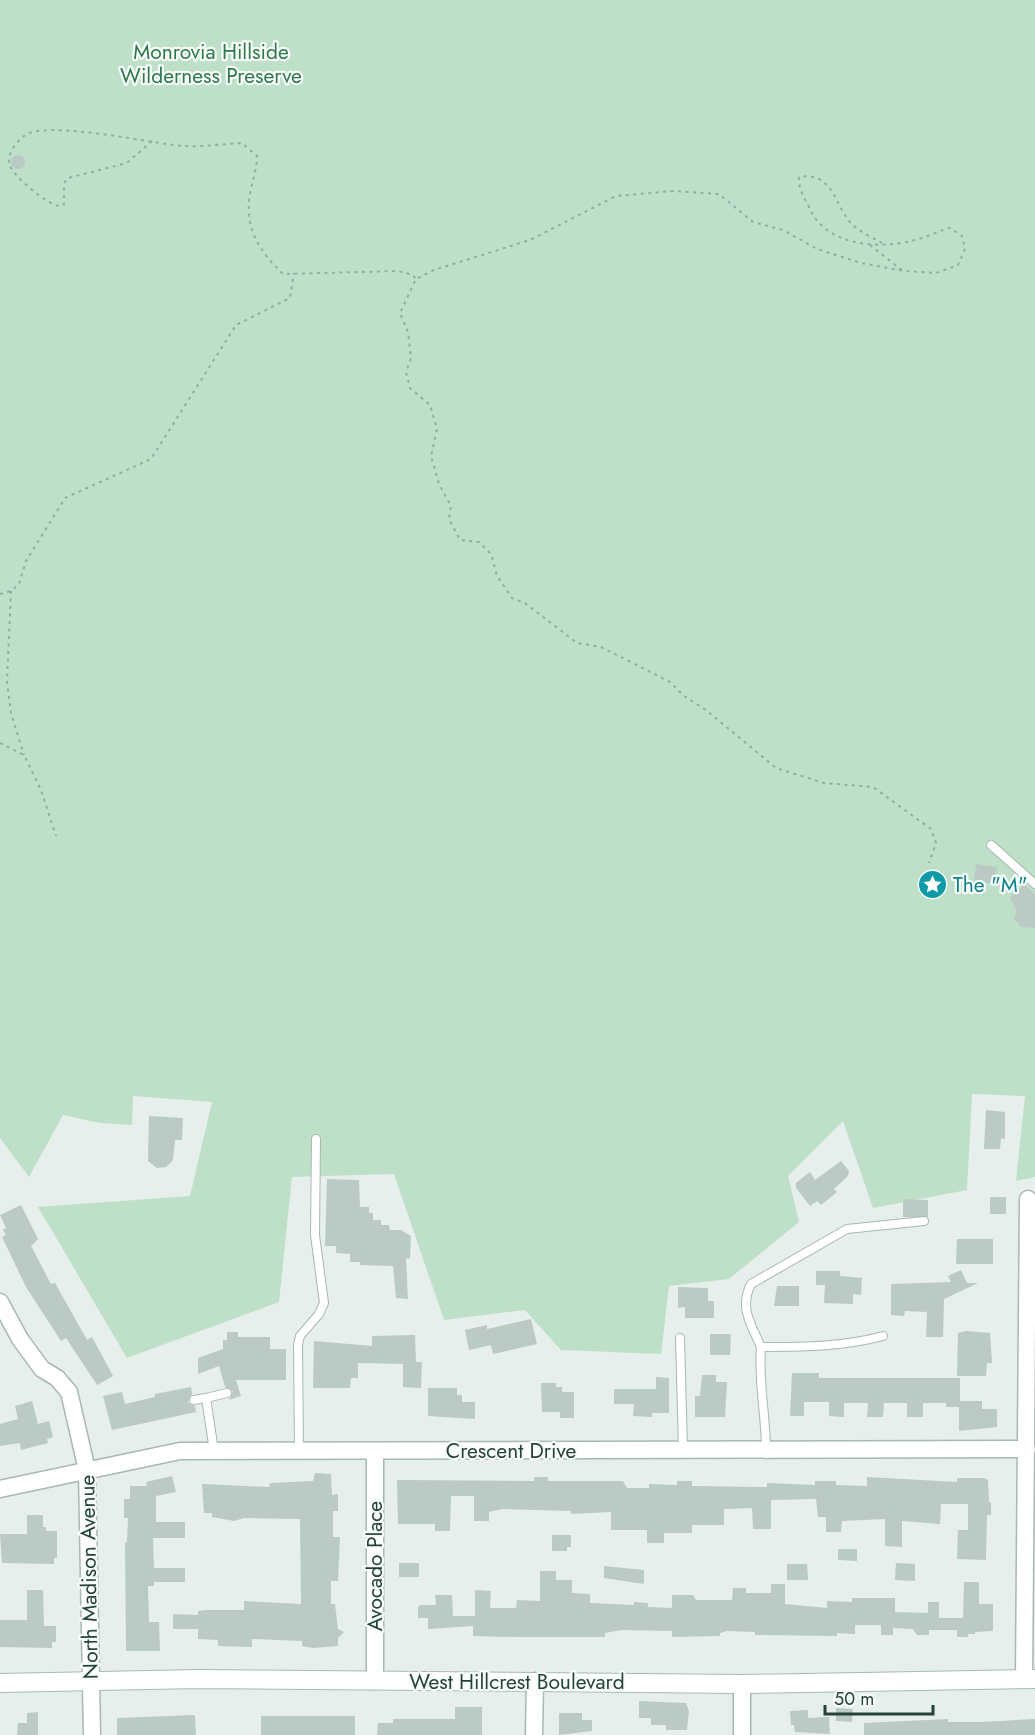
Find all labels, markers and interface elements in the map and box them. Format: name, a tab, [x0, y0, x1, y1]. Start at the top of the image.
park label: Monrovia Hillside Wilderness Preserve	[120, 37, 302, 91]
place icon: The "M"	[916, 869, 948, 901]
place label: The "M"	[953, 870, 1027, 900]
street label: Crescent Drive	[446, 1436, 576, 1466]
street label: North Madison Avenue	[72, 1474, 106, 1680]
street label: Avocado Place	[360, 1501, 390, 1631]
street label: West Hillcrest Boulevard	[409, 1667, 625, 1697]
scale bar	[825, 1678, 933, 1716]
text: 50 m	[834, 1686, 874, 1712]

